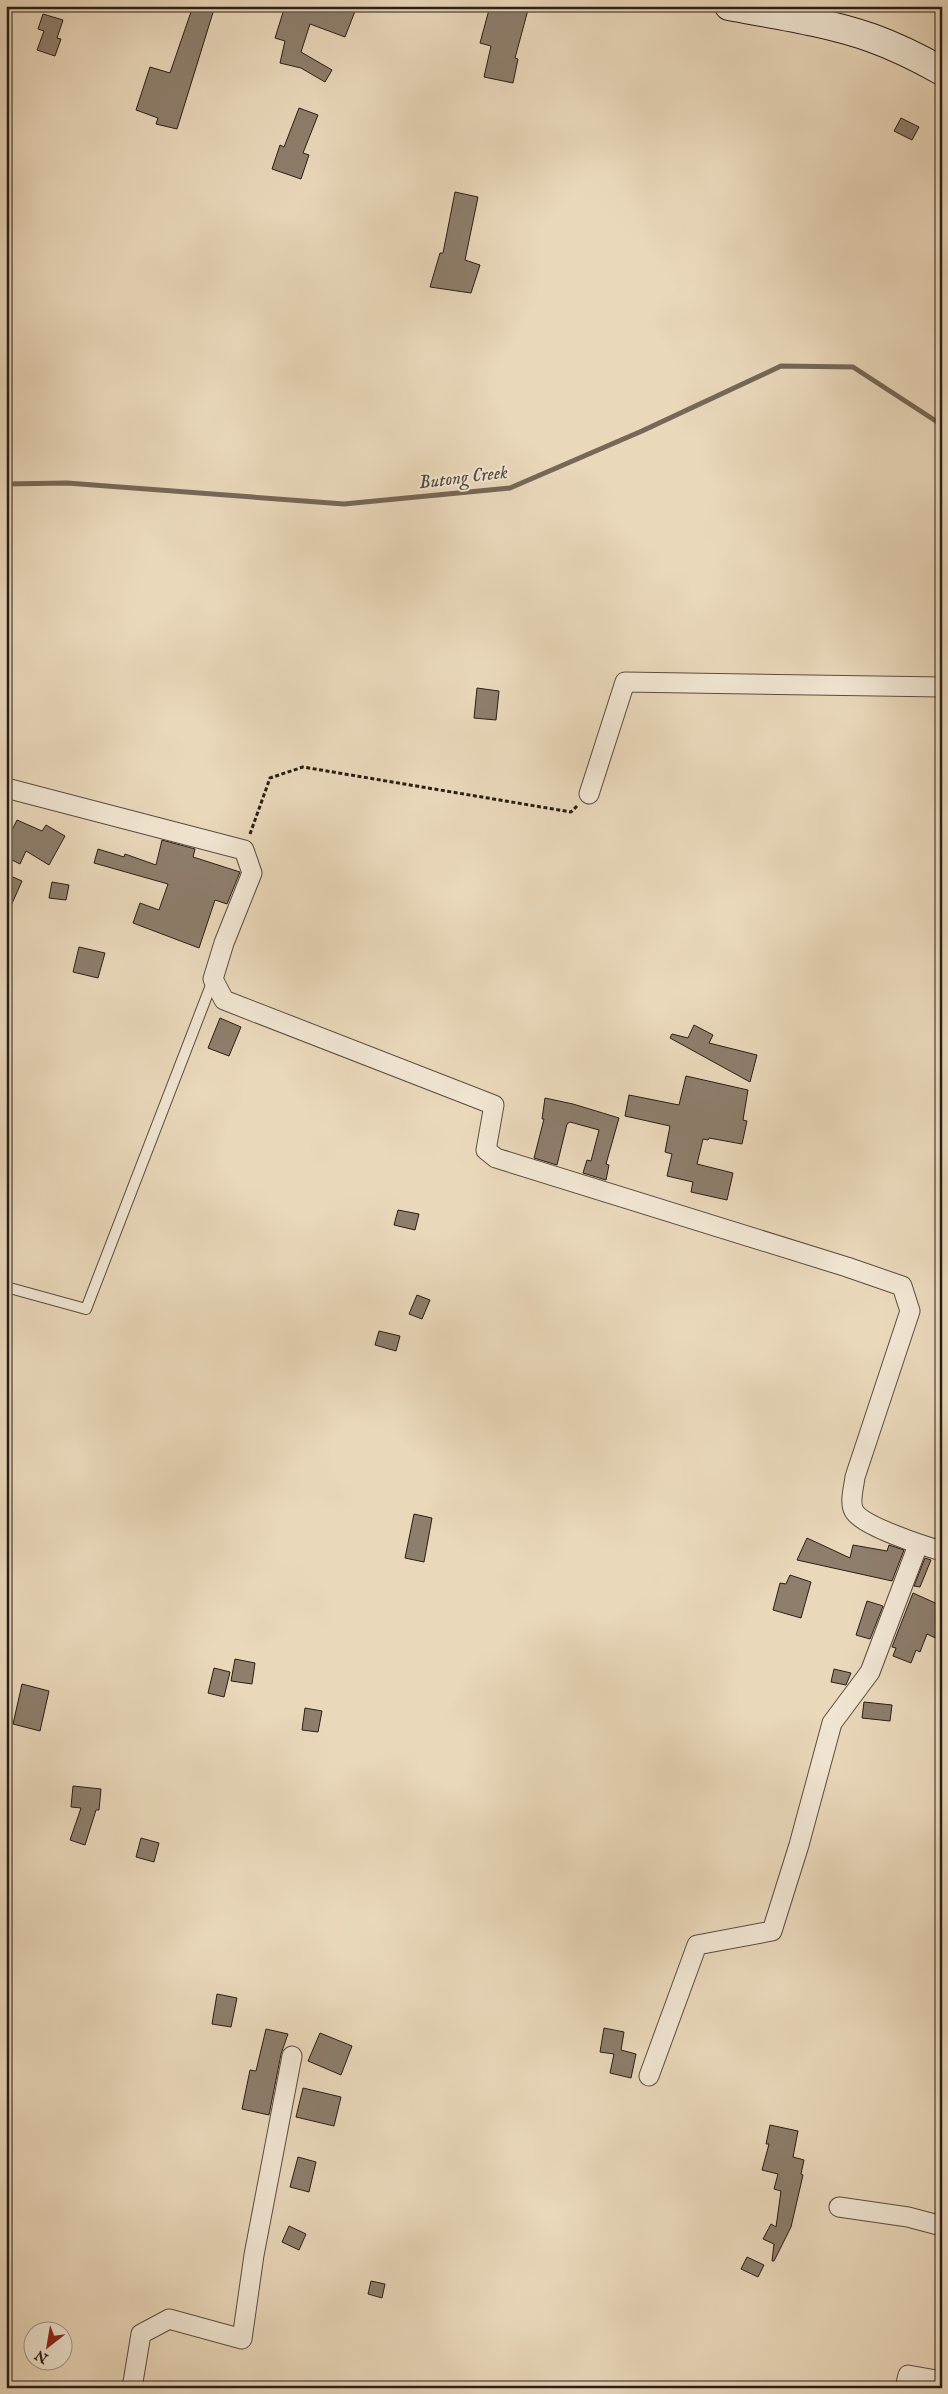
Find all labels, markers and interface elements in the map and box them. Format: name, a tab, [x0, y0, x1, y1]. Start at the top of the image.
water label: Butong Creek	[417, 461, 509, 495]
north arrow	[22, 2322, 72, 2372]
text: N	[32, 2345, 53, 2368]

